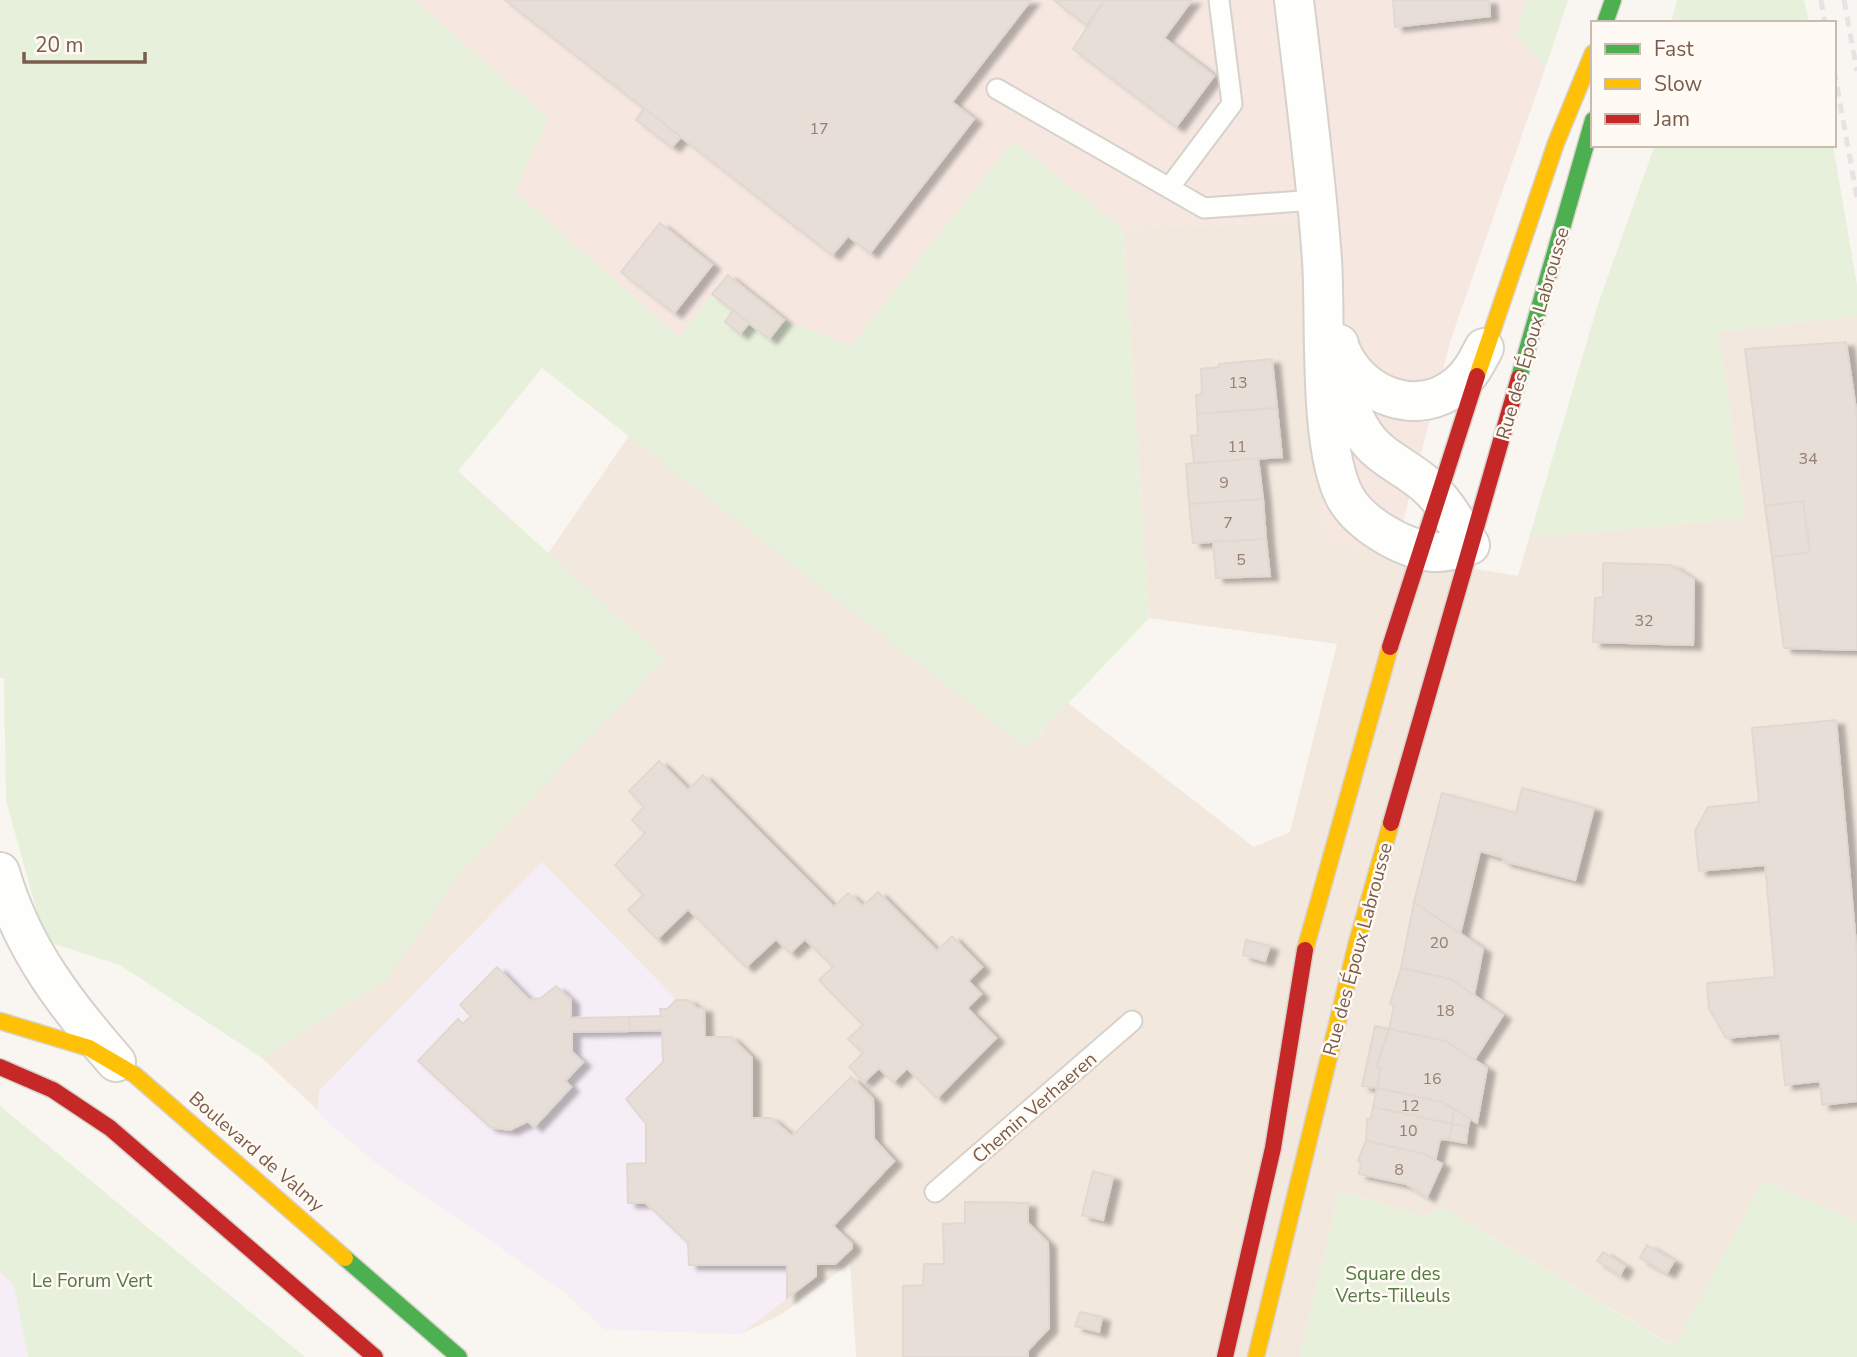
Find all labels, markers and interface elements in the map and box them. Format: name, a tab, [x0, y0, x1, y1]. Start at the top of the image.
scale bar	[24, 21, 145, 65]
legend	[1591, 21, 1836, 147]
text: 20 m	[35, 31, 84, 59]
text: Fast	[1654, 35, 1694, 63]
text: Slow	[1654, 70, 1703, 98]
text: Jam	[1653, 105, 1690, 133]
house number: 17	[809, 118, 829, 140]
street label: Rue des Époux Labrousse	[1490, 224, 1576, 442]
house number: 13	[1228, 372, 1248, 394]
house number: 11	[1227, 436, 1247, 458]
house number: 34	[1798, 448, 1818, 470]
house number: 9	[1219, 472, 1229, 494]
house number: 7	[1223, 512, 1233, 534]
house number: 5	[1236, 549, 1246, 571]
house number: 32	[1634, 610, 1654, 632]
street label: Rue des Époux Labrousse	[1317, 840, 1399, 1059]
house number: 20	[1429, 932, 1449, 954]
house number: 18	[1435, 1000, 1455, 1022]
street label: Chemin Verhaeren	[967, 1046, 1103, 1169]
house number: 16	[1422, 1068, 1442, 1090]
street label: Boulevard de Valmy	[183, 1086, 330, 1218]
house number: 12	[1400, 1095, 1420, 1117]
house number: 10	[1398, 1120, 1418, 1142]
house number: 8	[1394, 1159, 1404, 1181]
park label: Square des Verts-Tilleuls	[1335, 1261, 1450, 1309]
park label: Le Forum Vert	[32, 1268, 153, 1294]

